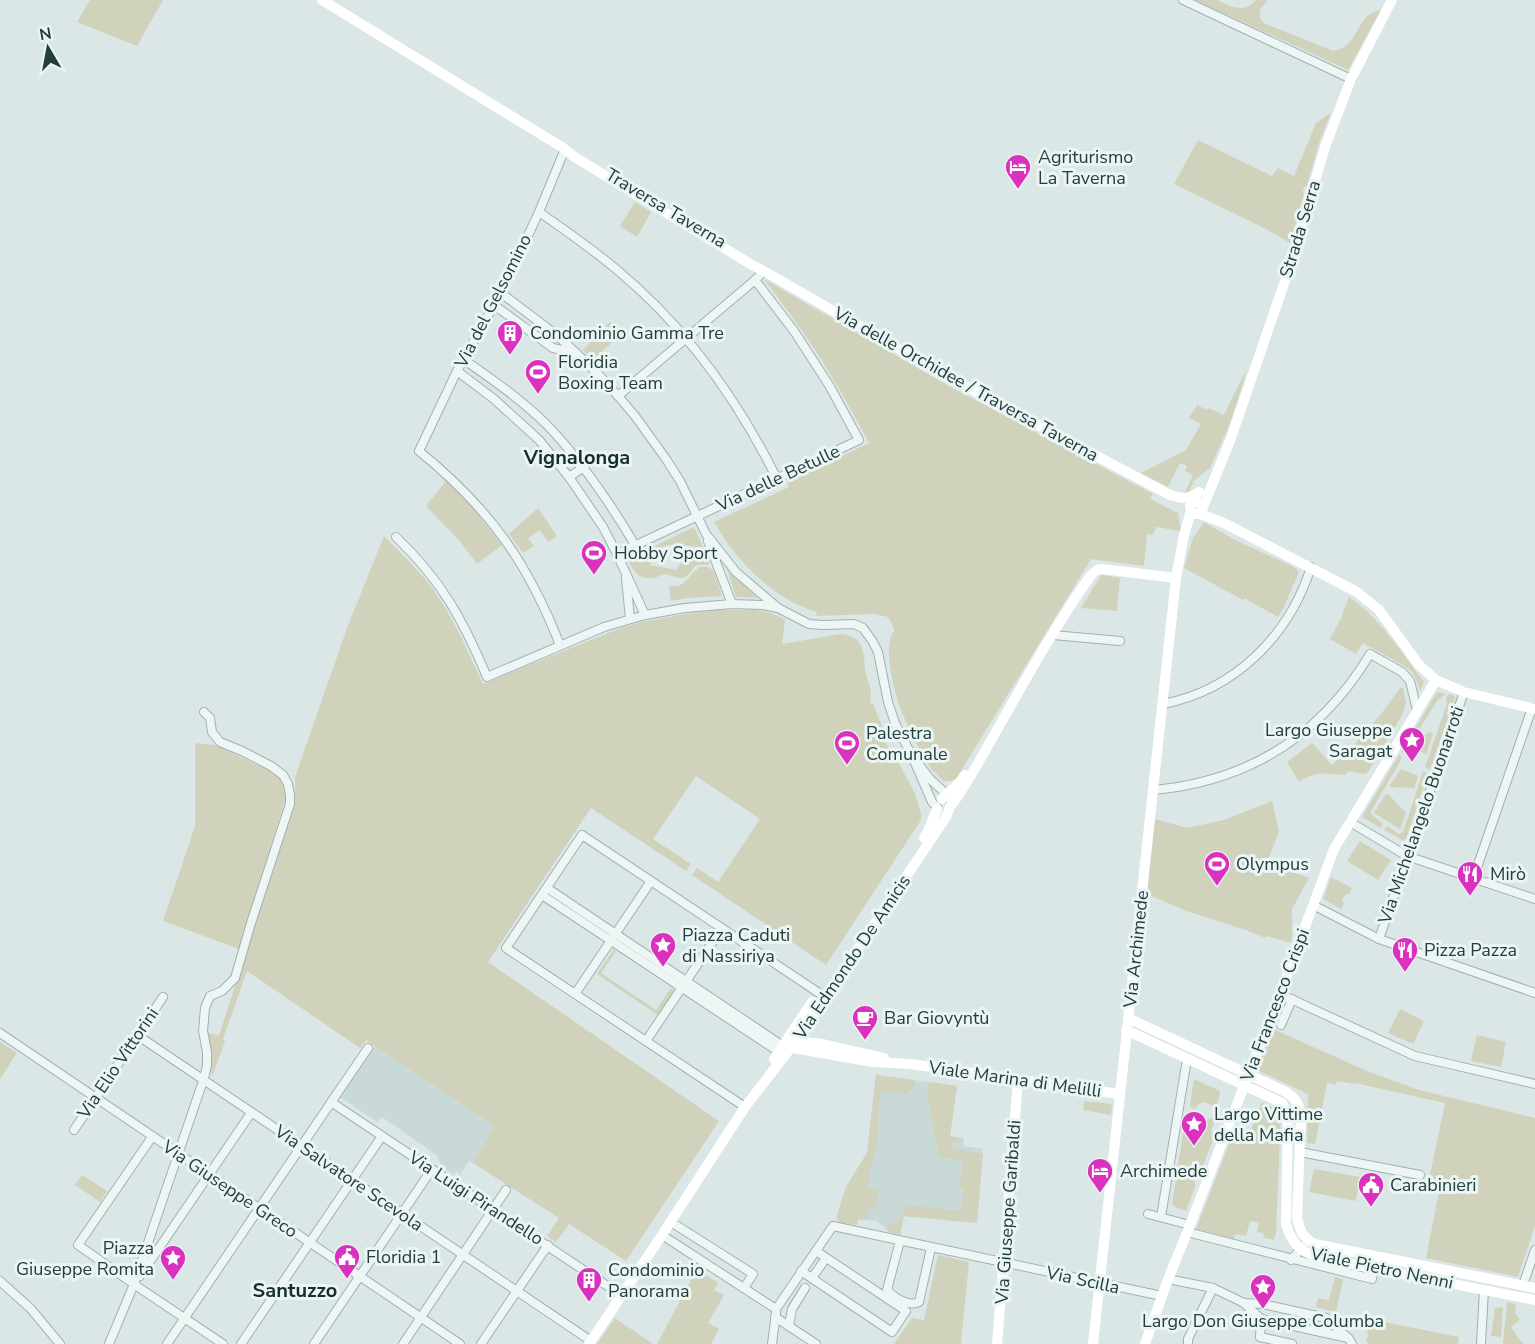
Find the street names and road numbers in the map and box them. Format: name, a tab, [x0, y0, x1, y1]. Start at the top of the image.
street label: Traversa Taverna	[601, 162, 731, 254]
street label: Strada Serra	[1274, 177, 1326, 281]
street label: Via del Gelsomino	[448, 230, 537, 373]
street label: Via delle Orchidee / Traversa Taverna	[828, 300, 1103, 467]
street label: Via delle Betulle	[711, 439, 844, 518]
street label: Via Michelangelo Buonarroti	[1372, 703, 1470, 928]
street label: Via Edmondo De Amicis	[787, 870, 916, 1045]
street label: Via Archimede	[1118, 889, 1154, 1010]
street label: Via Francesco Crispi	[1234, 925, 1315, 1086]
street label: Via Elio Vittorini	[71, 1003, 164, 1124]
street label: Viale Marina di Melilli	[926, 1055, 1103, 1103]
street label: Via Salvatore Scevola	[269, 1119, 428, 1237]
street label: Via Giuseppe Garibaldi	[990, 1119, 1026, 1306]
street label: Via Giuseppe Greco	[157, 1134, 302, 1243]
street label: Via Luigi Pirandello	[403, 1145, 548, 1251]
street label: Viale Pietro Nenni	[1307, 1241, 1456, 1295]
street label: Via Scilla	[1043, 1260, 1122, 1299]

